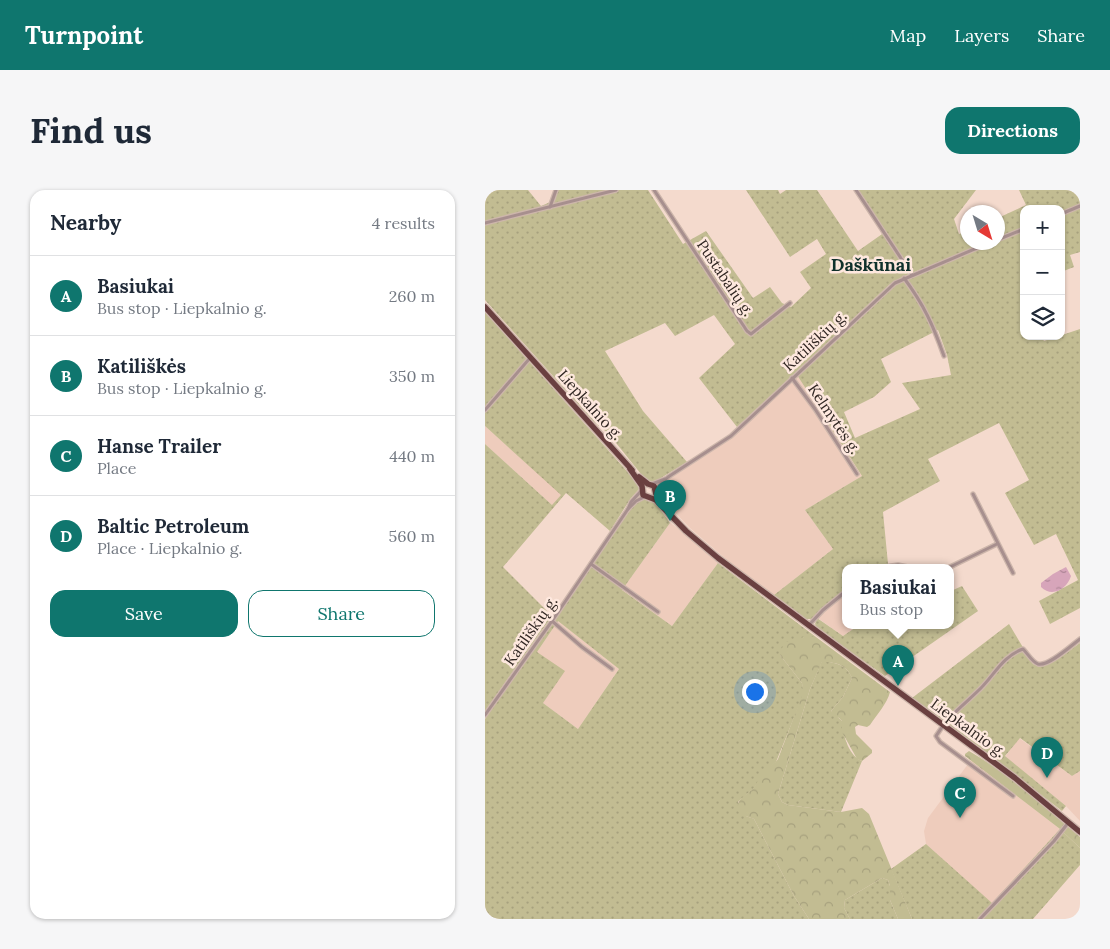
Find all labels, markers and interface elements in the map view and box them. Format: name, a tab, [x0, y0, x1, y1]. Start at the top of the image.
text: Turnpoint	[25, 20, 143, 51]
text: Map	[890, 24, 926, 47]
text: Layers	[954, 24, 1009, 47]
text: Share	[1037, 24, 1085, 47]
button: Directions	[945, 107, 1080, 154]
text: Find us	[30, 108, 152, 153]
north arrow	[960, 205, 1005, 250]
map controls	[1020, 205, 1065, 340]
button: +	[1020, 205, 1065, 250]
text: Nearby	[50, 209, 121, 236]
text: 4 results	[372, 213, 435, 233]
street label: Pustabalių g.	[693, 236, 758, 320]
button: −	[1020, 250, 1065, 295]
district label: Daškūnai	[831, 253, 911, 276]
text: Basiukai	[97, 274, 174, 298]
text: A	[61, 286, 71, 306]
text: 260 m	[389, 286, 435, 306]
button: layers	[1020, 295, 1065, 340]
text: Bus stop · Liepkalnio g.	[97, 298, 267, 318]
street label: Katiliškių g.	[779, 306, 851, 375]
text: Katiliškės	[97, 354, 186, 378]
text: B	[61, 366, 71, 386]
text: 350 m	[389, 366, 435, 386]
street label: Liepkalnio g.	[554, 366, 627, 444]
text: Bus stop · Liepkalnio g.	[97, 378, 267, 398]
street label: Kelmytės g.	[804, 380, 865, 457]
text: Hanse Trailer	[97, 434, 221, 458]
text: C	[60, 446, 72, 466]
text: 440 m	[389, 446, 435, 466]
text: Place	[97, 458, 136, 478]
pin: B	[654, 480, 686, 521]
text: Baltic Petroleum	[97, 514, 249, 538]
text: D	[60, 526, 72, 546]
text: 560 m	[389, 526, 435, 546]
text: Place · Liepkalnio g.	[97, 538, 242, 558]
popup	[842, 564, 954, 629]
text: Basiukai	[859, 575, 937, 599]
button: Save	[50, 590, 238, 637]
button: Share	[248, 590, 435, 637]
street label: Katiliškių g.	[500, 592, 561, 669]
text: Bus stop	[859, 599, 923, 619]
pin: A	[882, 645, 914, 686]
your location	[742, 679, 768, 705]
street label: Liepkalnio g.	[927, 694, 1009, 761]
pin: D	[1031, 737, 1063, 778]
pin: C	[944, 777, 976, 818]

